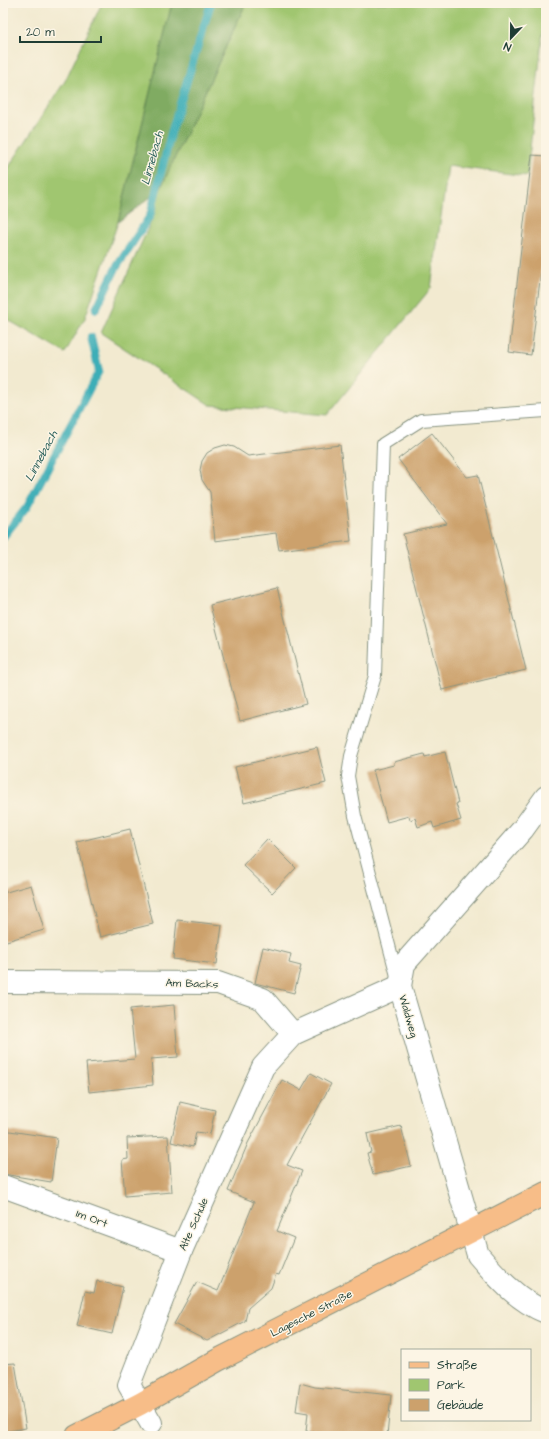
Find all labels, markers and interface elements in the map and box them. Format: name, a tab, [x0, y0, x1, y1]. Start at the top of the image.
scale bar	[20, 18, 101, 44]
north arrow	[491, 18, 531, 58]
text: 20 m	[26, 24, 55, 41]
text: N	[501, 39, 513, 55]
water label: Linnebach	[137, 128, 168, 187]
water label: Linnebach	[21, 427, 62, 485]
street label: Am Backs	[165, 975, 219, 992]
street label: Waldweg	[394, 993, 422, 1040]
street label: Alte Schule	[175, 1195, 212, 1253]
street label: Im Ort	[74, 1206, 110, 1231]
street label: Lagesche Straße	[268, 1286, 355, 1341]
legend	[401, 1349, 531, 1421]
text: Straße	[437, 1357, 478, 1374]
text: Park	[437, 1377, 465, 1394]
text: Gebäude	[437, 1397, 484, 1414]

